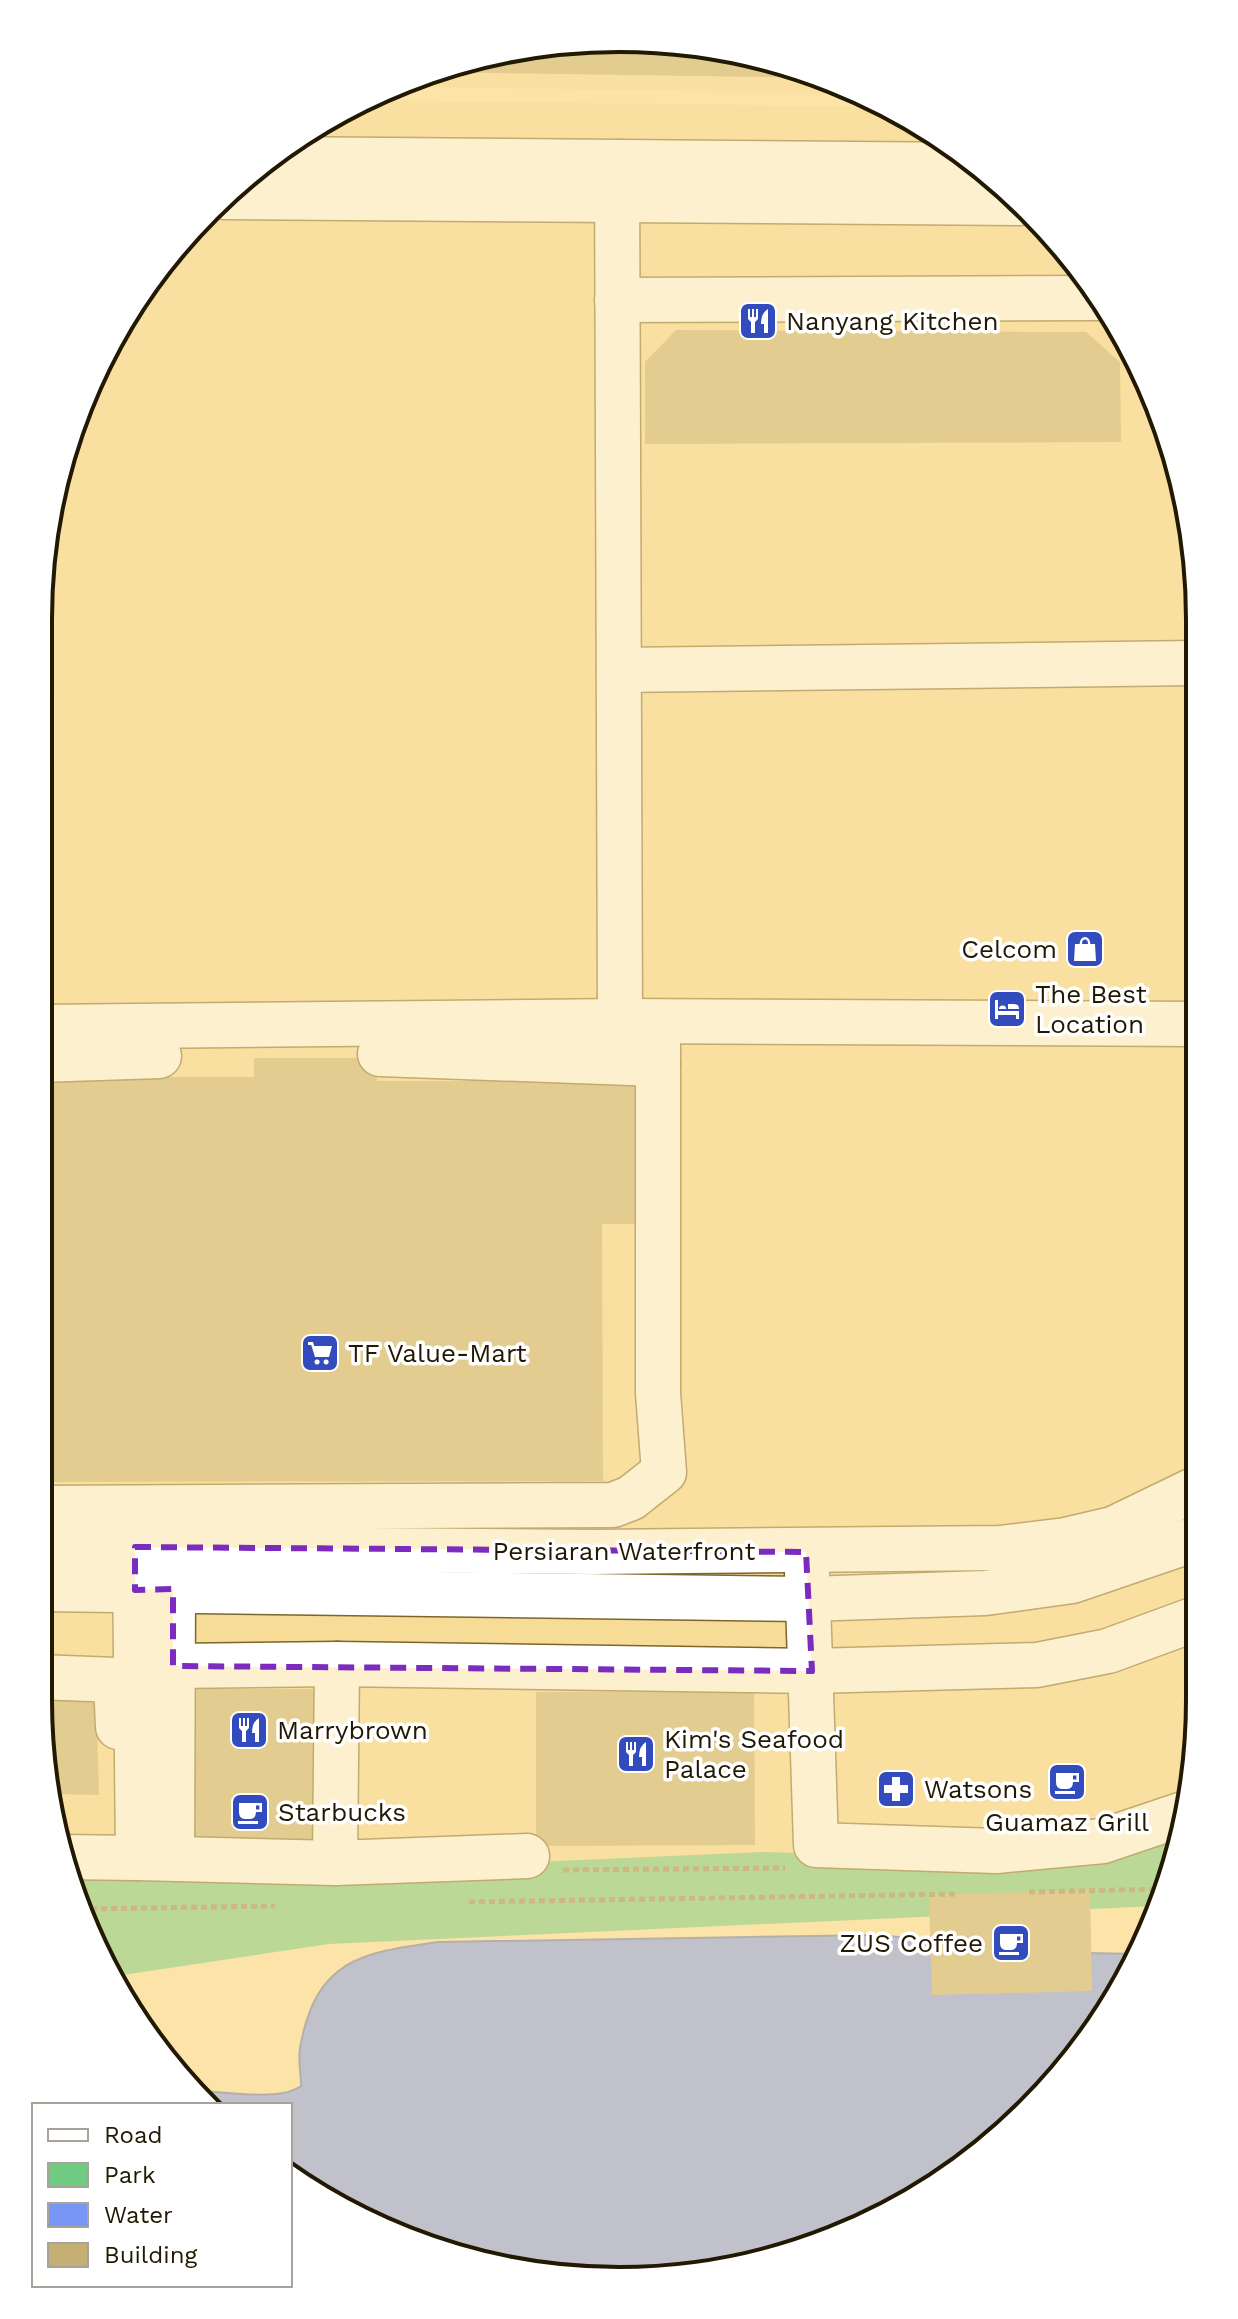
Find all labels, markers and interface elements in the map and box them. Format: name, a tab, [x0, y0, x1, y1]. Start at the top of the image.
restaurant icon: Nanyang Kitchen	[737, 300, 779, 342]
place label: Nanyang Kitchen	[786, 306, 999, 336]
shop icon: Celcom	[1064, 928, 1106, 970]
place label: Celcom	[961, 934, 1057, 964]
place label: The Best Location	[1035, 979, 1147, 1039]
hotel icon: The Best Location	[986, 988, 1028, 1030]
supermarket icon: TF Value-Mart	[299, 1332, 341, 1374]
place label: TF Value-Mart	[348, 1338, 527, 1368]
street label: Persiaran Waterfront	[493, 1536, 755, 1566]
restaurant icon: Marrybrown	[228, 1709, 270, 1751]
place label: Marrybrown	[277, 1715, 428, 1745]
place label: Kim's Seafood Palace	[664, 1724, 844, 1784]
restaurant icon: Kim's Seafood Palace	[615, 1733, 657, 1775]
cafe icon: Guamaz Grill	[1046, 1761, 1088, 1803]
pharmacy icon: Watsons	[875, 1768, 917, 1810]
place label: Watsons	[924, 1774, 1032, 1804]
cafe icon: Starbucks	[229, 1791, 271, 1833]
place label: Starbucks	[278, 1797, 406, 1827]
place label: Guamaz Grill	[985, 1807, 1149, 1837]
cafe icon: ZUS Coffee	[990, 1922, 1032, 1964]
place label: ZUS Coffee	[839, 1928, 983, 1958]
legend	[32, 2103, 292, 2287]
text: Road	[104, 2121, 163, 2149]
text: Park	[104, 2161, 156, 2189]
text: Water	[104, 2201, 173, 2229]
text: Building	[104, 2241, 197, 2269]

